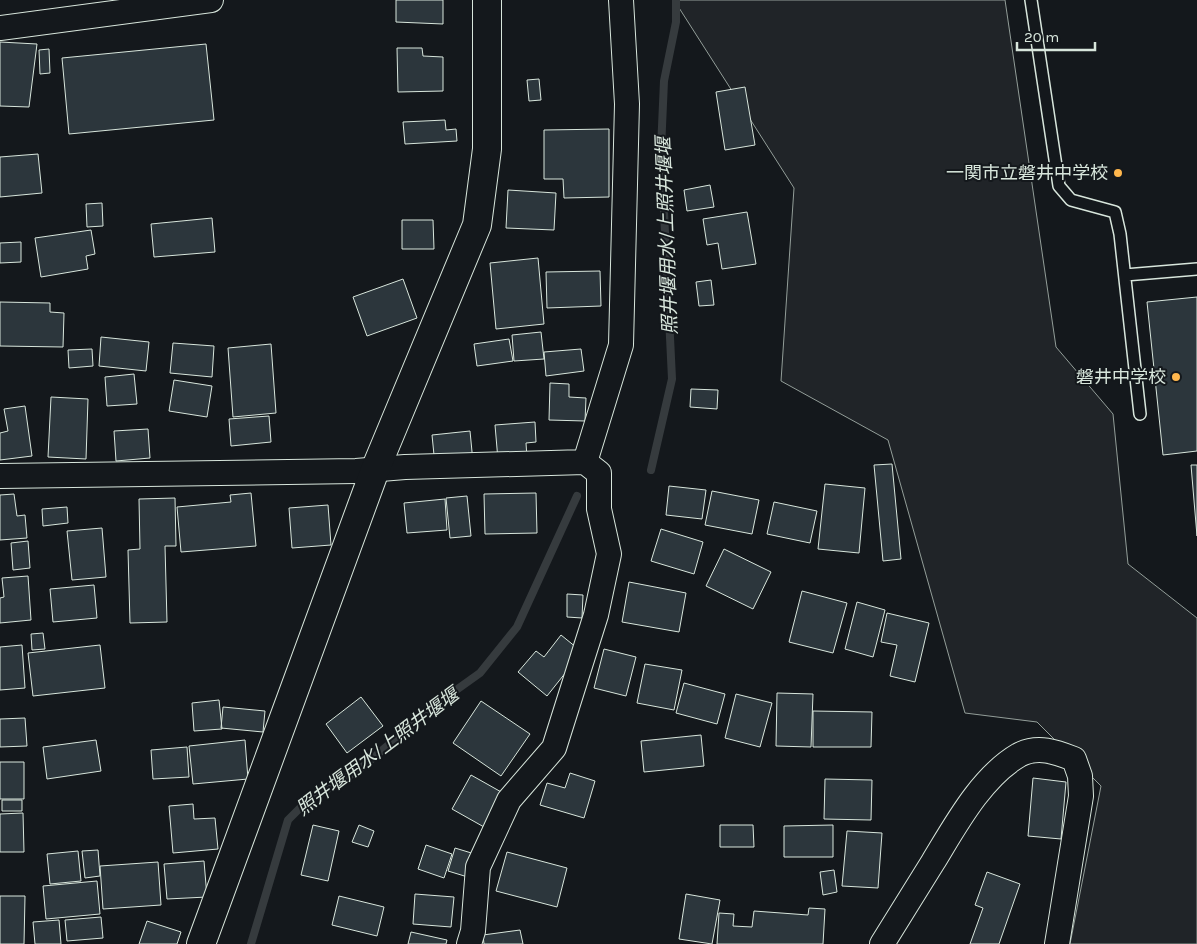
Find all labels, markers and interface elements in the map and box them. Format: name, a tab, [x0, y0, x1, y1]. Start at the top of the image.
scale bar	[1017, 20, 1094, 52]
text: 20 m	[1024, 28, 1059, 46]
water label: 照井堰用水/上照井堰堰	[652, 134, 681, 335]
place label: 一関市立磐井中学校	[946, 162, 1108, 184]
marker: 一関市立磐井中学校	[1112, 167, 1124, 179]
place label: 磐井中学校	[1076, 366, 1166, 388]
marker: 磐井中学校	[1170, 371, 1182, 383]
water label: 照井堰用水/上照井堰堰	[292, 682, 465, 820]

